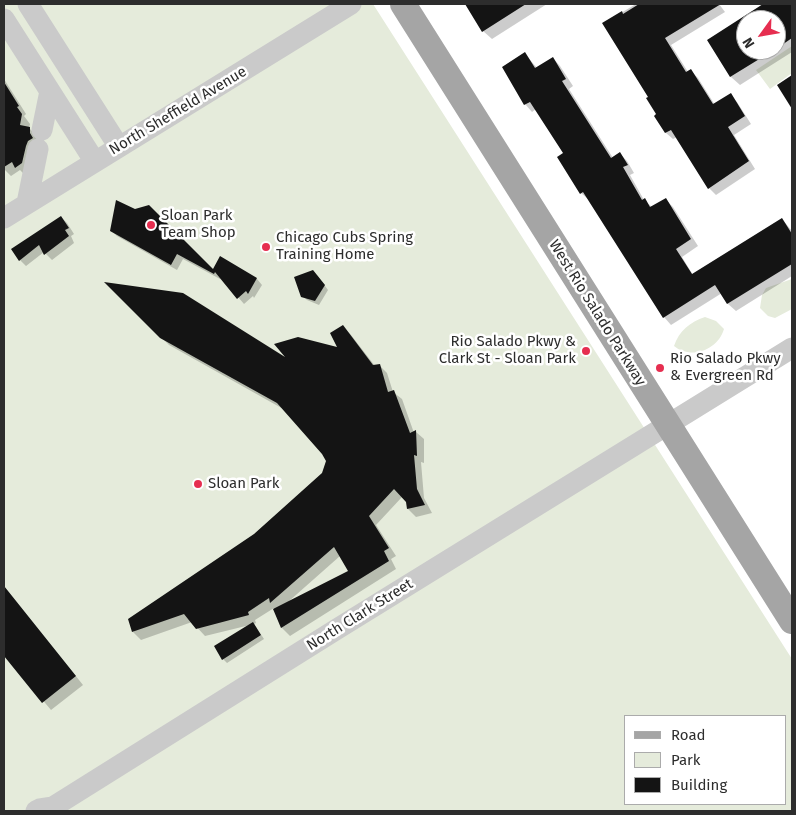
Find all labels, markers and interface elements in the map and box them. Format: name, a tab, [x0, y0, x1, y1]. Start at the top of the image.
north arrow	[736, 10, 786, 60]
text: N	[739, 34, 758, 51]
street label: North Sheffield Avenue	[106, 63, 250, 159]
place label: Sloan Park Team Shop	[161, 207, 236, 242]
marker: Sloan Park Team Shop	[145, 219, 157, 231]
place label: Chicago Cubs Spring Training Home	[276, 229, 413, 264]
street label: West Rio Salado Parkway	[545, 237, 649, 389]
marker: Chicago Cubs Spring Training Home	[260, 241, 272, 253]
place label: Rio Salado Pkwy & Clark St - Sloan Park	[439, 333, 576, 368]
marker: Rio Salado Pkwy & Clark St - Sloan Park	[580, 345, 592, 357]
place label: Rio Salado Pkwy & Evergreen Rd	[670, 350, 781, 385]
marker: Rio Salado Pkwy & Evergreen Rd	[654, 362, 666, 374]
place label: Sloan Park	[208, 475, 280, 493]
marker: Sloan Park	[192, 478, 204, 490]
street label: North Clark Street	[304, 575, 416, 655]
legend	[624, 715, 786, 805]
text: Road	[671, 726, 706, 744]
text: Park	[671, 751, 701, 769]
text: Building	[671, 776, 727, 794]

